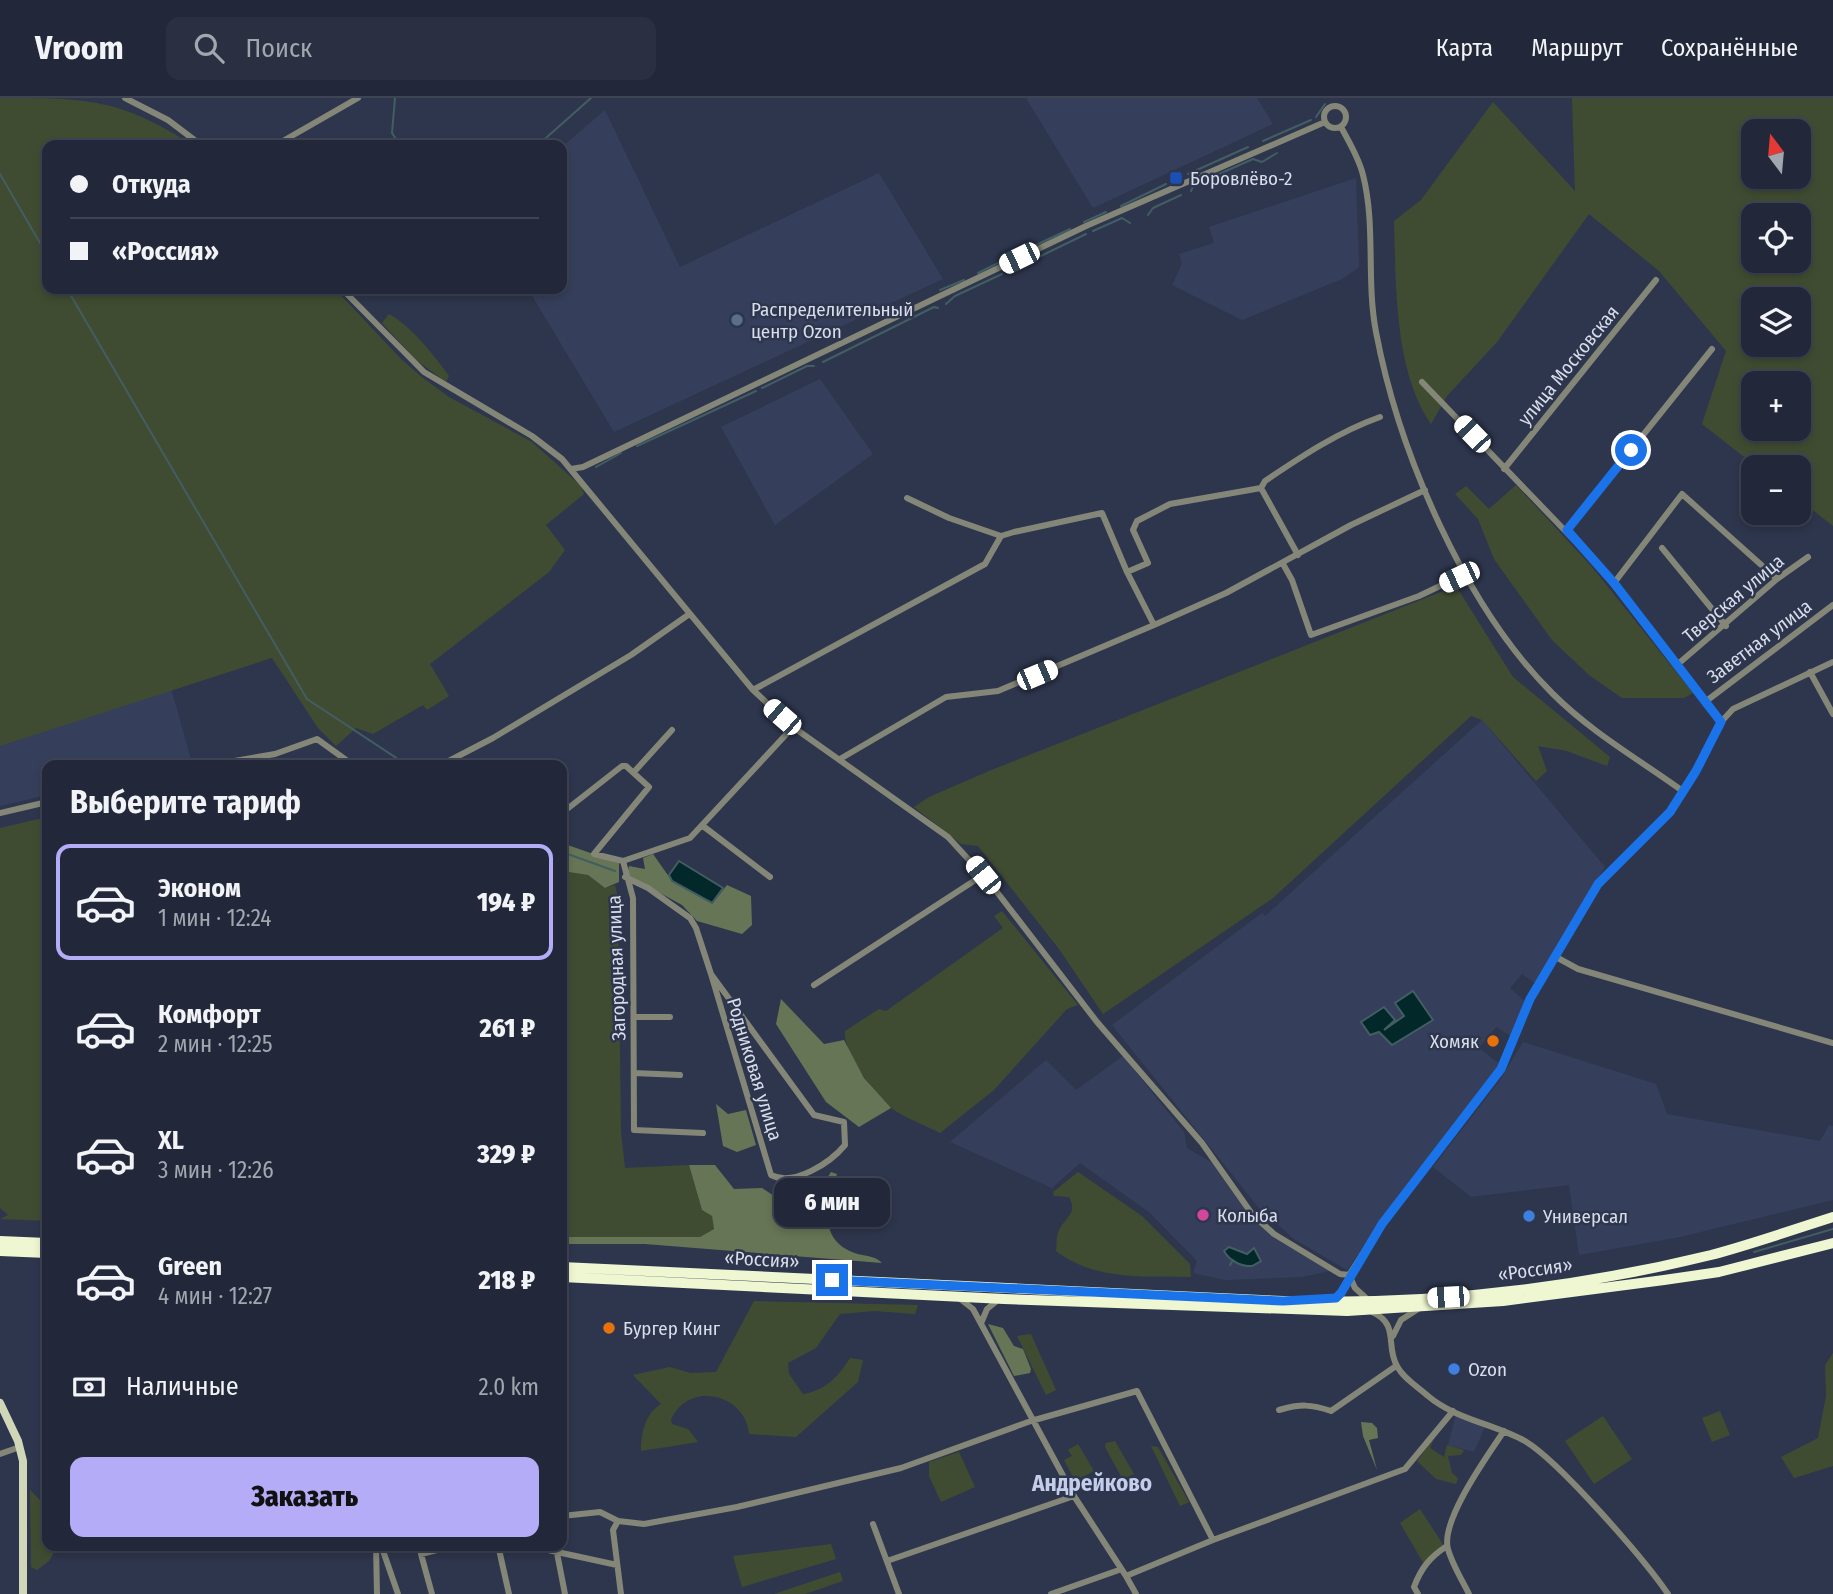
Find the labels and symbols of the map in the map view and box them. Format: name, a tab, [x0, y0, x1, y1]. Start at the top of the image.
north arrow	[1741, 119, 1811, 189]
place label: Боровлёво-2	[1190, 167, 1292, 190]
marker: Боровлёво-2	[1168, 170, 1184, 186]
car	[996, 239, 1043, 277]
place label: Распределительный центр Ozon	[751, 298, 913, 343]
street label: улица Московская	[1513, 301, 1624, 430]
marker: Распределительный центр Ozon	[729, 312, 745, 328]
car	[1450, 412, 1495, 456]
route start	[1615, 434, 1647, 466]
street label: Тверская улица	[1678, 549, 1789, 647]
car	[1436, 559, 1483, 595]
street label: Заветная улица	[1702, 594, 1816, 688]
car	[1014, 657, 1061, 693]
car	[760, 695, 805, 739]
car	[962, 852, 1005, 898]
street label: Загородная улица	[602, 895, 631, 1041]
street label: Родниковая улица	[722, 995, 787, 1143]
place label: Хомяк	[1430, 1030, 1479, 1053]
marker: Хомяк	[1485, 1033, 1501, 1049]
callout: 6 мин	[774, 1178, 890, 1228]
place label: Колыба	[1217, 1204, 1278, 1227]
place label: Универсал	[1542, 1205, 1628, 1228]
marker: Колыба	[1195, 1207, 1211, 1223]
marker: Универсал	[1521, 1208, 1537, 1224]
street label: «Россия»	[724, 1246, 800, 1273]
street label: «Россия»	[1496, 1253, 1574, 1286]
route end	[816, 1264, 848, 1296]
car	[1427, 1285, 1470, 1309]
place label: Бургер Кинг	[623, 1317, 721, 1340]
marker: Бургер Кинг	[601, 1320, 617, 1336]
place label: Ozon	[1468, 1358, 1507, 1381]
marker: Ozon	[1446, 1361, 1462, 1377]
district label: Андрейково	[1031, 1469, 1152, 1497]

